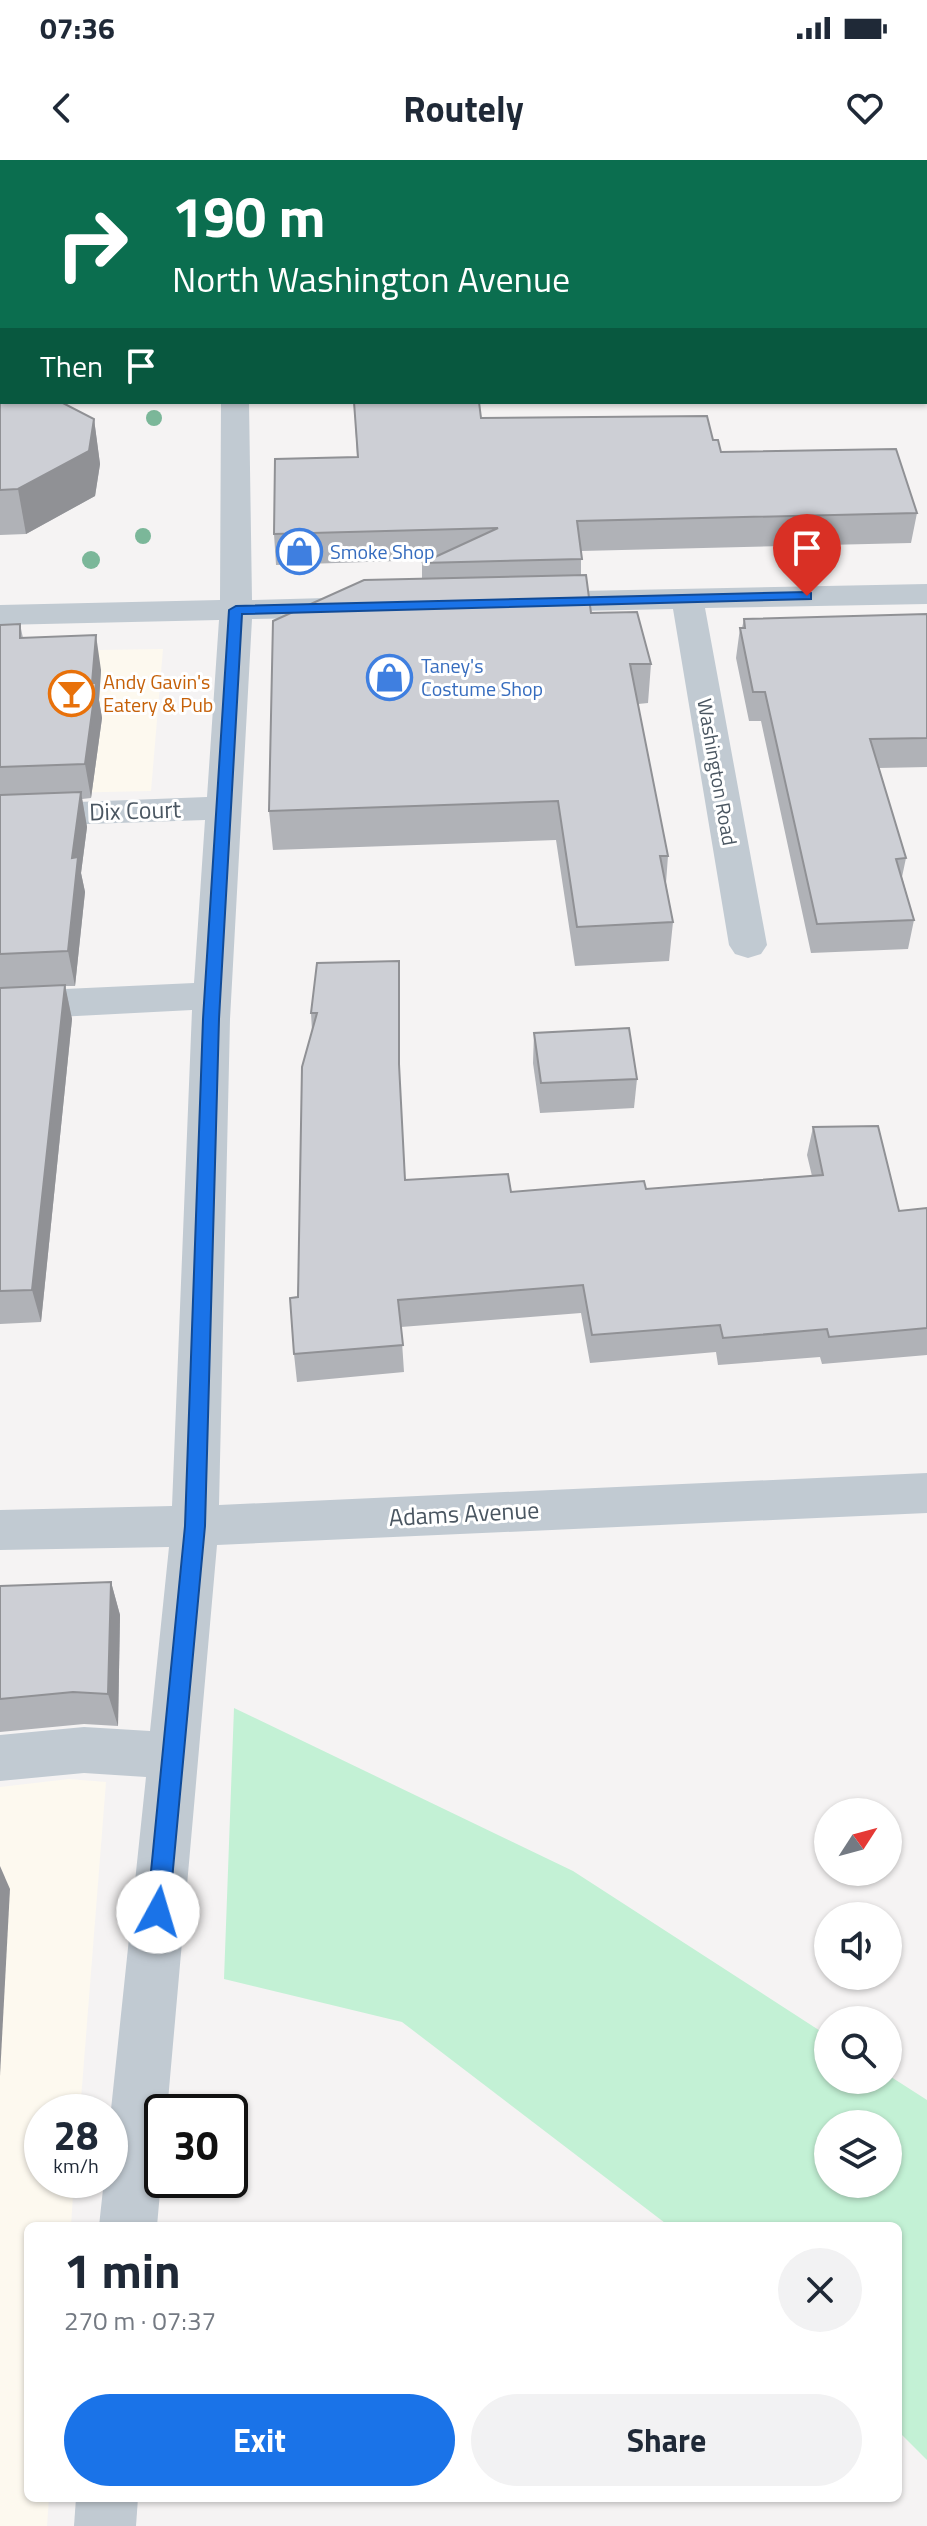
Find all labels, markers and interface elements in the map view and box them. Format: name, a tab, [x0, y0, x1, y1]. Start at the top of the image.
text: 07:36	[40, 5, 115, 51]
text: Routely	[403, 81, 524, 136]
icon: back	[40, 86, 84, 130]
icon: heart	[843, 86, 887, 130]
text: 190 m	[172, 174, 325, 259]
icon: right	[40, 192, 144, 296]
text: North Washington Avenue	[172, 251, 570, 306]
text: Then	[40, 343, 103, 389]
icon: arrive	[119, 344, 163, 388]
pin	[773, 514, 841, 596]
icon: arrive	[785, 526, 829, 570]
shop icon: Smoke Shop	[275, 528, 323, 576]
place label: Smoke Shop	[330, 536, 435, 567]
place label: Taney's Costume Shop	[421, 650, 543, 704]
shop icon: Taney's Costume Shop	[366, 653, 414, 701]
place label: Andy Gavin's Eatery & Pub	[103, 666, 213, 720]
bar icon: Andy Gavin's Eatery & Pub	[48, 669, 96, 717]
street label: Washington Road	[689, 696, 746, 848]
street label: Dix Court	[88, 790, 182, 830]
street label: Adams Avenue	[388, 1491, 540, 1535]
north arrow	[814, 1798, 902, 1886]
map controls	[814, 1798, 902, 2198]
position arrow	[116, 1870, 200, 1954]
button: sound	[814, 1902, 902, 1990]
button: search	[814, 2006, 902, 2094]
speed limit sign: 30	[144, 2094, 248, 2198]
text: 28	[54, 2105, 98, 2166]
button: layers	[814, 2110, 902, 2198]
text: km/h	[53, 2150, 99, 2181]
text: 1 min	[64, 2234, 181, 2307]
button: close	[778, 2248, 862, 2332]
text: 270 m · 07:37	[64, 2301, 216, 2340]
button: Exit	[64, 2394, 455, 2486]
button: Share	[471, 2394, 862, 2486]

